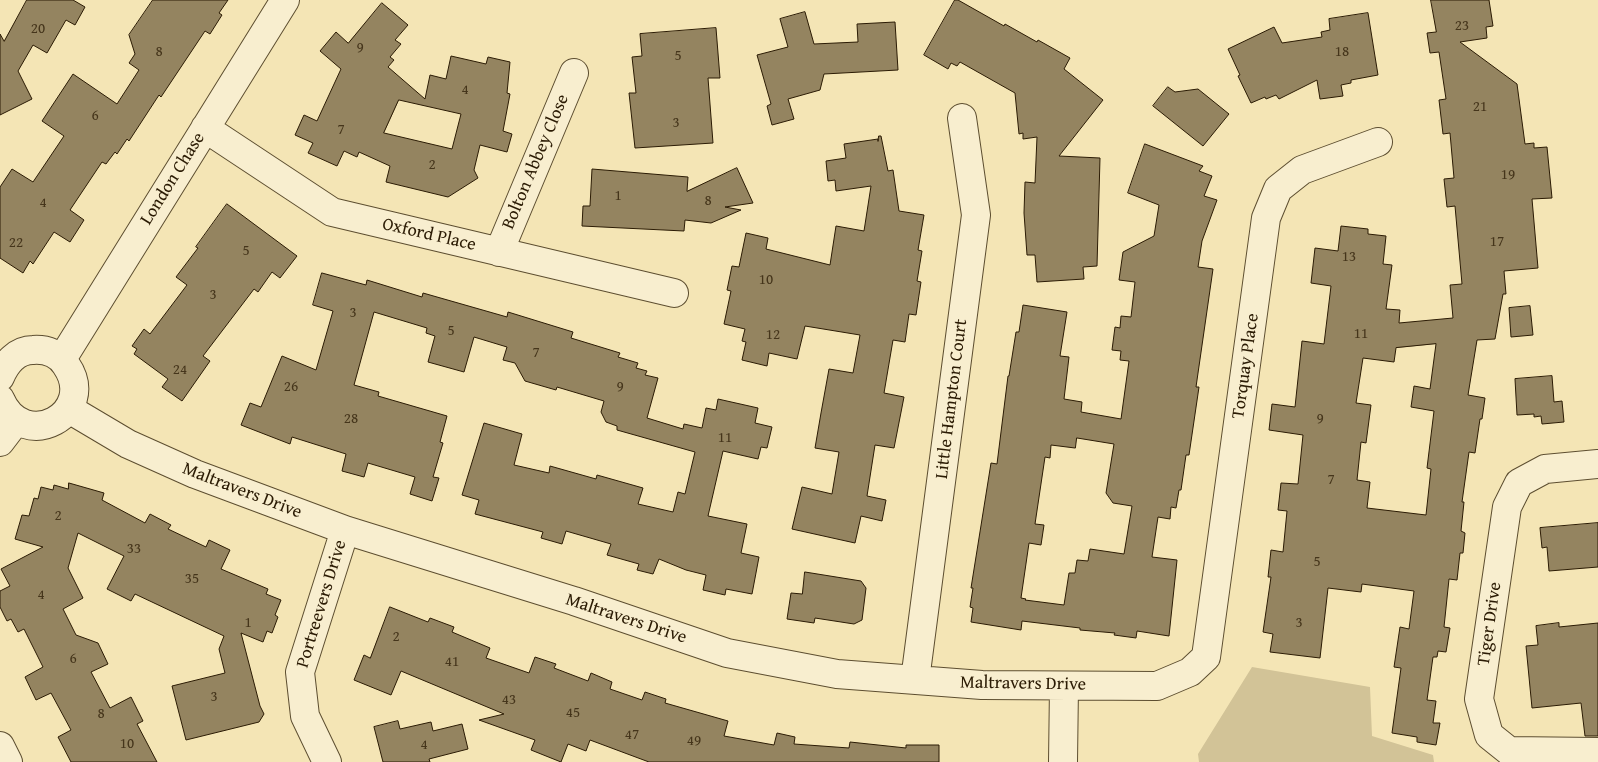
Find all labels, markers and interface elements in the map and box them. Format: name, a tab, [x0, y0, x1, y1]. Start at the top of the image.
house number: 23	[1455, 17, 1469, 35]
house number: 20	[31, 20, 45, 38]
house number: 9	[356, 39, 364, 57]
house number: 8	[155, 43, 163, 61]
house number: 18	[1335, 43, 1349, 61]
house number: 5	[674, 47, 682, 65]
house number: 4	[461, 81, 469, 99]
street label: Bolton Abbey Close	[498, 91, 574, 233]
house number: 21	[1473, 98, 1487, 116]
house number: 6	[91, 107, 99, 125]
house number: 3	[672, 114, 680, 132]
house number: 7	[337, 121, 345, 139]
street label: London Chase	[136, 129, 210, 229]
house number: 2	[428, 156, 436, 174]
house number: 19	[1501, 166, 1515, 184]
house number: 1	[614, 187, 622, 205]
house number: 8	[704, 192, 712, 210]
house number: 4	[39, 194, 47, 212]
street label: Oxford Place	[380, 214, 478, 256]
house number: 17	[1490, 233, 1504, 251]
house number: 22	[9, 234, 23, 252]
house number: 5	[242, 242, 250, 260]
house number: 13	[1342, 248, 1356, 266]
house number: 10	[759, 271, 773, 289]
house number: 3	[209, 286, 217, 304]
house number: 3	[349, 304, 357, 322]
street label: Torquay Place	[1228, 312, 1264, 420]
street label: Little Hampton Court	[931, 318, 973, 480]
house number: 5	[447, 322, 455, 340]
house number: 11	[1354, 325, 1368, 343]
house number: 12	[766, 326, 780, 344]
house number: 7	[532, 344, 540, 362]
house number: 24	[173, 361, 187, 379]
house number: 26	[284, 378, 298, 396]
house number: 9	[616, 378, 624, 396]
house number: 28	[344, 410, 358, 428]
house number: 9	[1316, 410, 1324, 428]
house number: 11	[718, 429, 732, 447]
street label: Maltravers Drive	[179, 458, 305, 524]
house number: 7	[1327, 471, 1335, 489]
house number: 2	[54, 507, 62, 525]
street label: Portreevers Drive	[292, 537, 352, 671]
house number: 33	[127, 540, 141, 558]
house number: 5	[1313, 553, 1321, 571]
house number: 35	[185, 570, 199, 588]
street label: Tiger Drive	[1473, 581, 1507, 667]
house number: 4	[37, 586, 45, 604]
street label: Maltravers Drive	[563, 589, 689, 649]
house number: 1	[244, 614, 252, 632]
house number: 3	[1295, 614, 1303, 632]
house number: 2	[392, 628, 400, 646]
house number: 6	[69, 650, 77, 668]
house number: 41	[445, 653, 459, 671]
street label: Maltravers Drive	[960, 672, 1086, 696]
house number: 3	[210, 688, 218, 706]
house number: 43	[502, 691, 516, 709]
house number: 45	[566, 704, 580, 722]
house number: 8	[97, 705, 105, 723]
house number: 47	[625, 726, 639, 744]
house number: 49	[687, 732, 701, 750]
house number: 10	[120, 735, 134, 753]
house number: 4	[420, 736, 428, 754]

